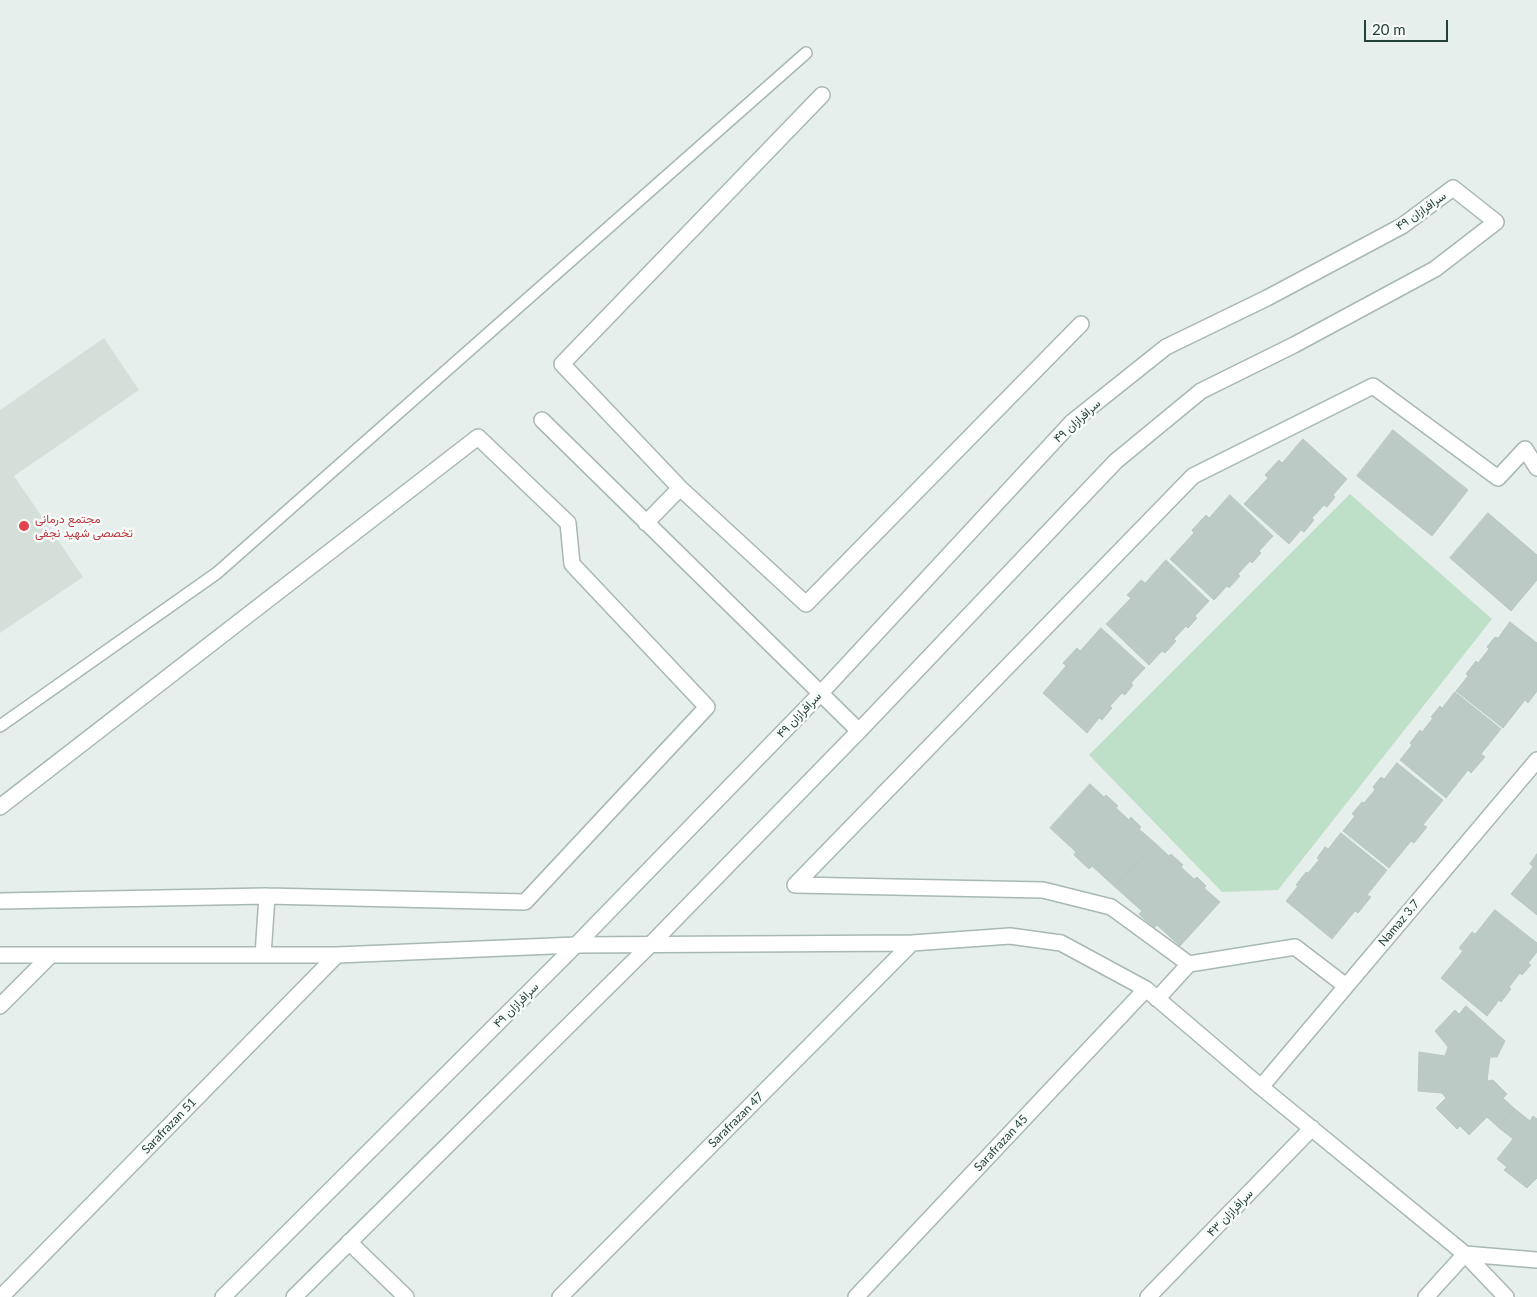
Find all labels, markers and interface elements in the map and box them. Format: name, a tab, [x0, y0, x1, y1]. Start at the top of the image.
scale bar	[1367, 10, 1451, 42]
text: 20 m	[1372, 20, 1406, 38]
street label: سرافرازان ۴۹	[1393, 188, 1449, 234]
street label: سرافرازان ۴۹	[1051, 396, 1103, 446]
place label: مجتمع درمانی تخصصی شهید نجفی	[35, 512, 133, 540]
marker: مجتمع درمانی تخصصی شهید نجفی	[17, 519, 31, 533]
street label: سرافرازان ۴۹	[774, 689, 824, 741]
street label: Namaz 3.7	[1375, 897, 1423, 949]
street label: سرافرازان ۴۹	[490, 979, 542, 1031]
street label: Sarafrazan 47	[705, 1089, 767, 1151]
street label: Sarafrazan 51	[139, 1095, 199, 1157]
street label: Sarafrazan 45	[971, 1112, 1031, 1174]
street label: سرافرازان ۴۳	[1204, 1186, 1256, 1240]

